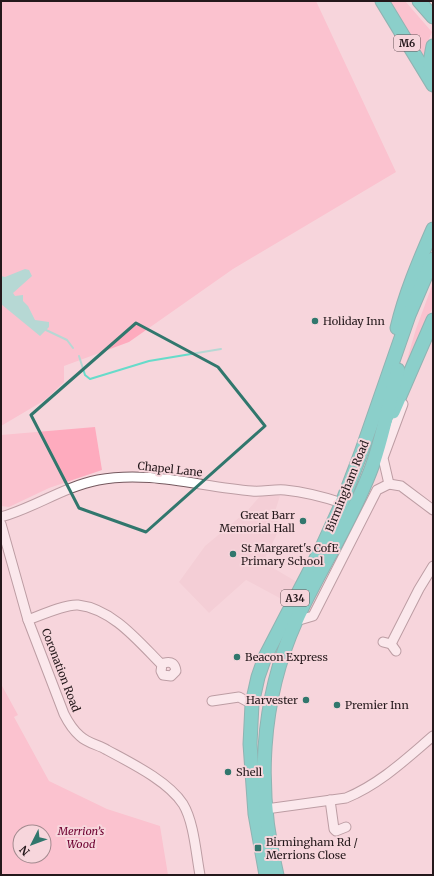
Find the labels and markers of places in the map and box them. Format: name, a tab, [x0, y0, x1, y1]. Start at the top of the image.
place label: Holiday Inn	[323, 314, 386, 328]
marker: Holiday Inn	[310, 316, 320, 326]
place label: Great Barr Memorial Hall	[219, 508, 296, 535]
marker: Great Barr Memorial Hall	[298, 516, 308, 526]
place label: St Margaret's CofE Primary School	[241, 541, 339, 568]
marker: St Margaret's CofE Primary School	[228, 549, 238, 559]
place label: Beacon Express	[245, 650, 328, 664]
marker: Beacon Express	[232, 652, 242, 662]
place label: Harvester	[246, 693, 298, 707]
marker: Harvester	[301, 695, 311, 705]
place label: Premier Inn	[345, 698, 409, 712]
marker: Premier Inn	[332, 700, 342, 710]
place label: Shell	[236, 765, 263, 779]
marker: Shell	[223, 767, 233, 777]
place label: Birmingham Rd / Merrions Close	[266, 835, 358, 862]
marker: Birmingham Rd / Merrions Close	[253, 843, 263, 853]

